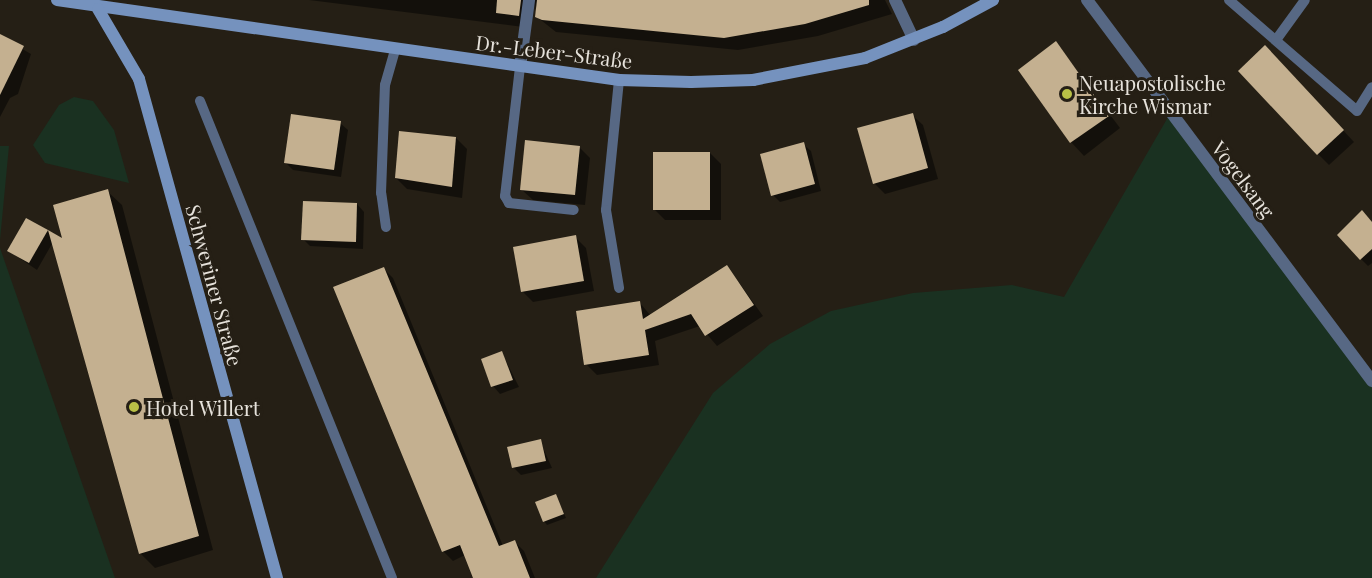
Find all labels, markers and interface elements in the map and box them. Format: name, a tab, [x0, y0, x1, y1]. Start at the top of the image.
street label: Dr.-Leber-Straße	[474, 29, 634, 73]
place label: Neuapostolische Kirche Wismar	[1079, 70, 1226, 117]
marker: Neuapostolische Kirche Wismar	[1060, 87, 1074, 101]
street label: Vogelsang	[1207, 136, 1281, 222]
street label: Schweriner Straße	[182, 201, 248, 369]
place label: Hotel Willert	[146, 395, 260, 419]
marker: Hotel Willert	[127, 400, 141, 414]

